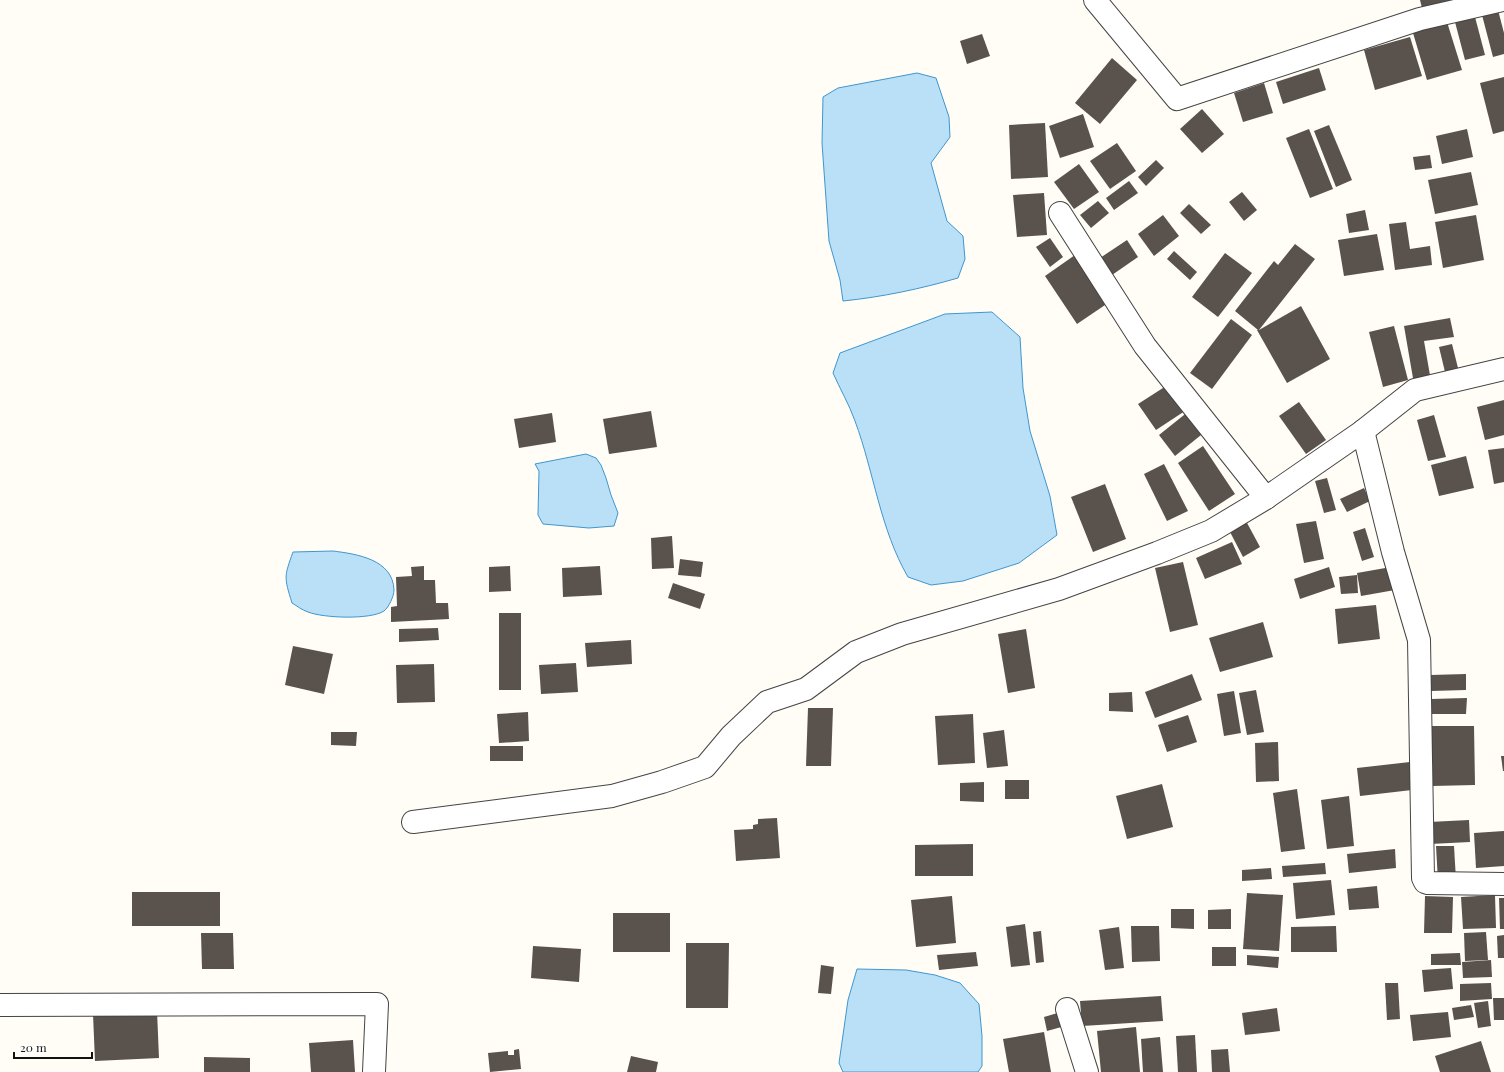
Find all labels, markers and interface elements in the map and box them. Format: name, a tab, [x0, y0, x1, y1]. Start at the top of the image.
scale bar	[14, 1034, 92, 1060]
text: 20 m	[20, 1039, 47, 1055]

